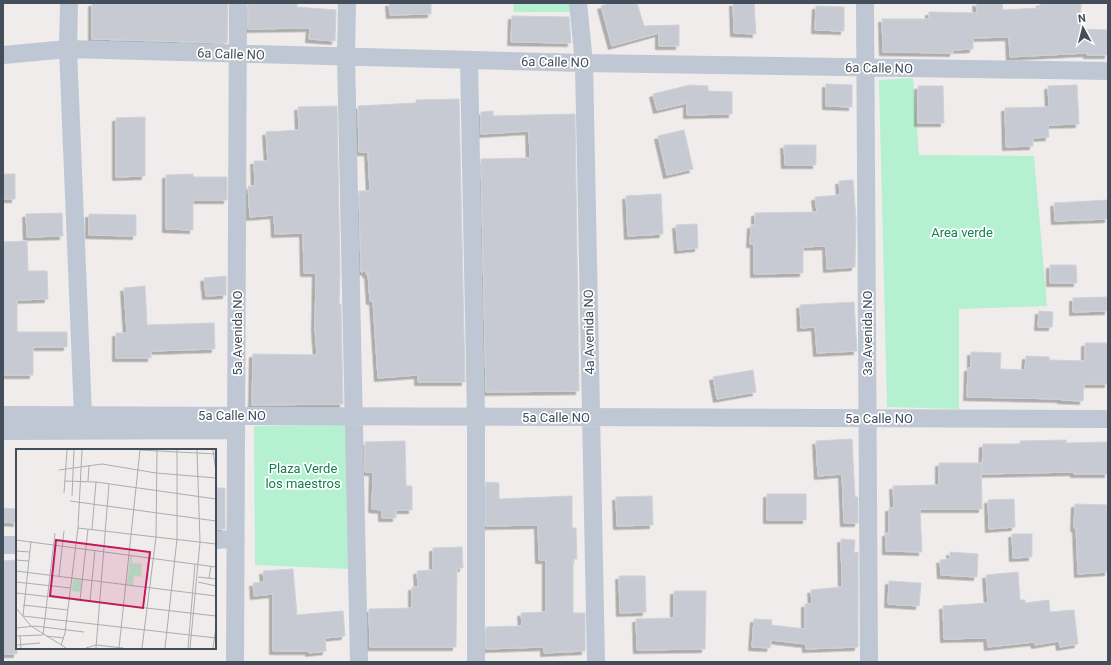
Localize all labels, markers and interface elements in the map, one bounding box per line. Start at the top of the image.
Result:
north arrow [1063,8,1103,48]
text: N [1077,12,1087,25]
street label: 6a Calle NO [197,45,265,63]
street label: 6a Calle NO [521,54,589,70]
street label: 6a Calle NO [845,60,913,76]
park label: Area verde [931,225,993,240]
street label: 4a Avenida NO [581,289,597,375]
street label: 5a Avenida NO [230,290,245,376]
street label: 3a Avenida NO [860,290,875,376]
street label: 5a Calle NO [198,408,266,423]
street label: 5a Calle NO [522,410,590,425]
street label: 5a Calle NO [845,411,913,426]
inset map [16,449,216,649]
park label: Plaza Verde los maestros [265,461,341,491]

